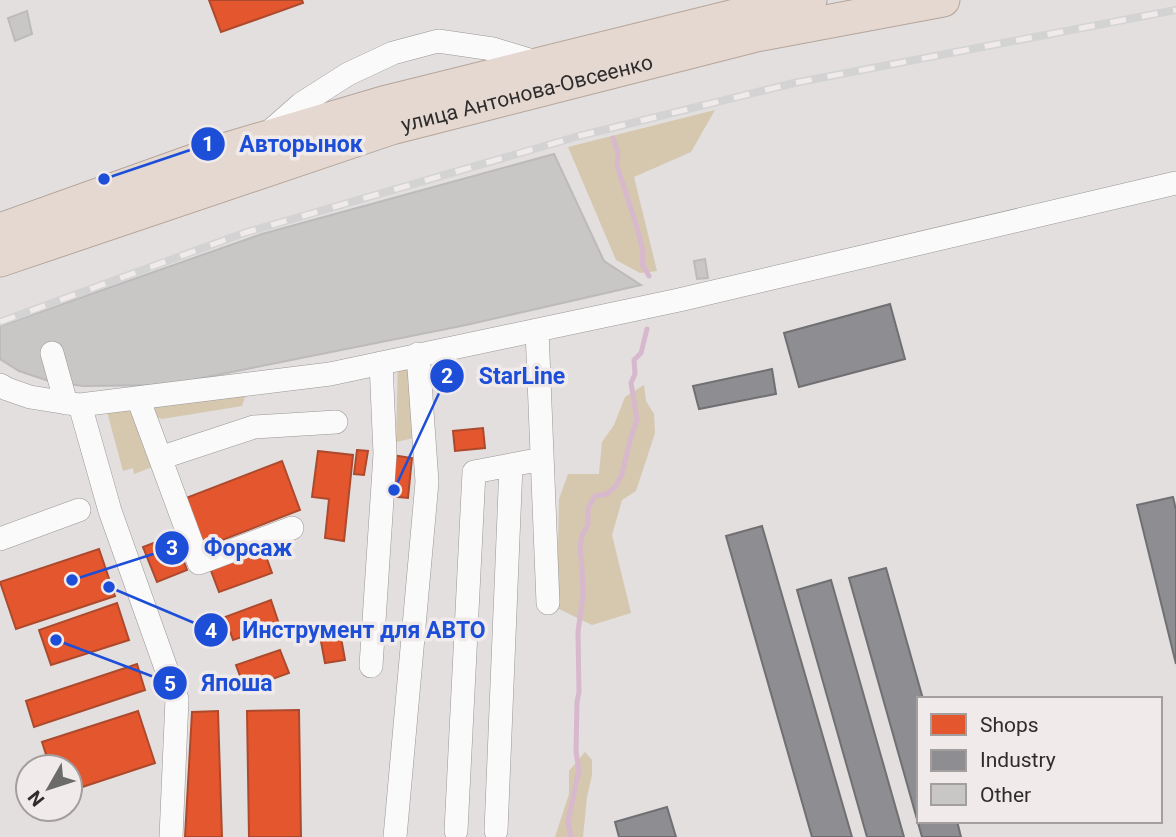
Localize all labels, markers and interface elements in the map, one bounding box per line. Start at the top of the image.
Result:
street label: улица Антонова-Овсеенко [399,50,655,137]
callout: Авторынок [190,122,377,166]
text: Авторынок [239,131,363,158]
text: 1 [202,132,214,156]
callout: StarLine [429,354,579,398]
text: StarLine [479,363,565,390]
text: 2 [441,364,453,388]
callout: Форсаж [155,526,306,570]
text: Форсаж [204,535,293,562]
text: 3 [166,536,178,560]
callout: Инструмент для АВТО [193,608,500,652]
text: Инструмент для АВТО [242,617,486,644]
text: 4 [205,619,217,643]
callout: Япоша [153,661,287,705]
text: Япоша [201,670,273,697]
text: 5 [164,672,176,696]
legend [917,697,1162,823]
text: Shops [980,713,1039,737]
text: Industry [980,748,1056,772]
north arrow [14,753,84,823]
text: Other [980,783,1031,807]
text: N [23,786,49,811]

